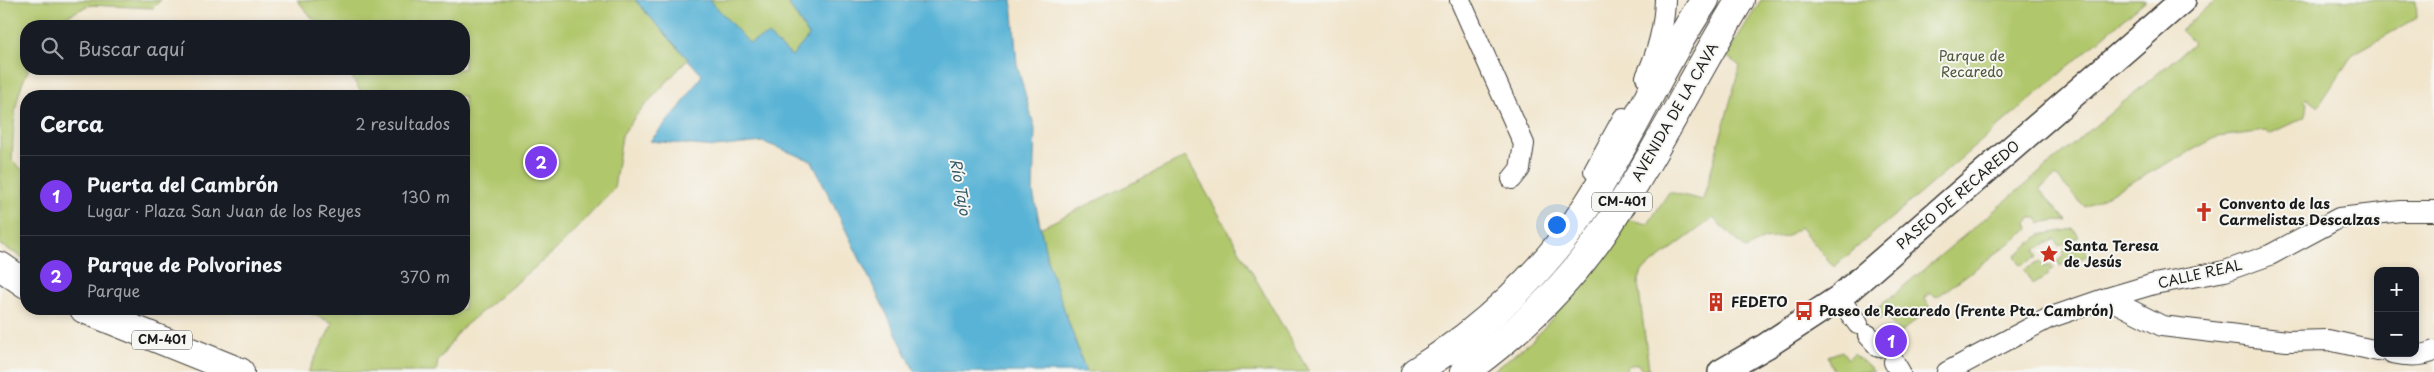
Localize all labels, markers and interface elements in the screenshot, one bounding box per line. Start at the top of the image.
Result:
search box [20,20,470,75]
icon: search [38,34,66,62]
text: Buscar aquí [78,34,185,62]
street label: AVENIDA DE LA CAVA [1626,38,1723,185]
park label: Parque de Recaredo [1939,45,2006,82]
text: Cerca [40,107,104,139]
text: 2 resultados [356,111,450,135]
street label: PASEO DE RECAREDO [1892,135,2024,254]
pin: 2 [525,143,557,181]
water label: Río Tajo [945,157,978,218]
text: Puerta del Cambrón [87,170,279,198]
text: 1 [52,184,60,208]
text: 130 m [402,184,450,208]
road number: CM-401 [1592,192,1652,212]
place label: Convento de las Carmelistas Descalzas [2219,193,2380,230]
text: Lugar · Plaza San Juan de los Reyes [87,198,361,222]
church icon: Convento de las Carmelistas Descalzas [2193,201,2215,223]
your location [1544,212,1570,238]
place label: Santa Teresa de Jesús [2064,235,2159,272]
place icon: Santa Teresa de Jesús [2038,243,2060,265]
text: Parque de Polvorines [87,250,282,278]
street label: CALLE REAL [2156,254,2244,293]
text: 2 [50,264,62,288]
text: 370 m [400,264,450,288]
map controls [2374,267,2419,357]
button: + [2374,267,2419,312]
text: Parque [87,278,140,302]
building icon: FEDETO [1705,291,1727,313]
place label: FEDETO [1731,291,1788,312]
bus stop icon: Paseo de Recaredo (Frente Pta. Cambrón) [1793,300,1815,322]
place label: Paseo de Recaredo (Frente Pta. Cambrón) [1819,300,2114,321]
button: − [2374,312,2419,357]
pin: 1 [1875,322,1907,360]
road number: CM-401 [132,330,192,350]

